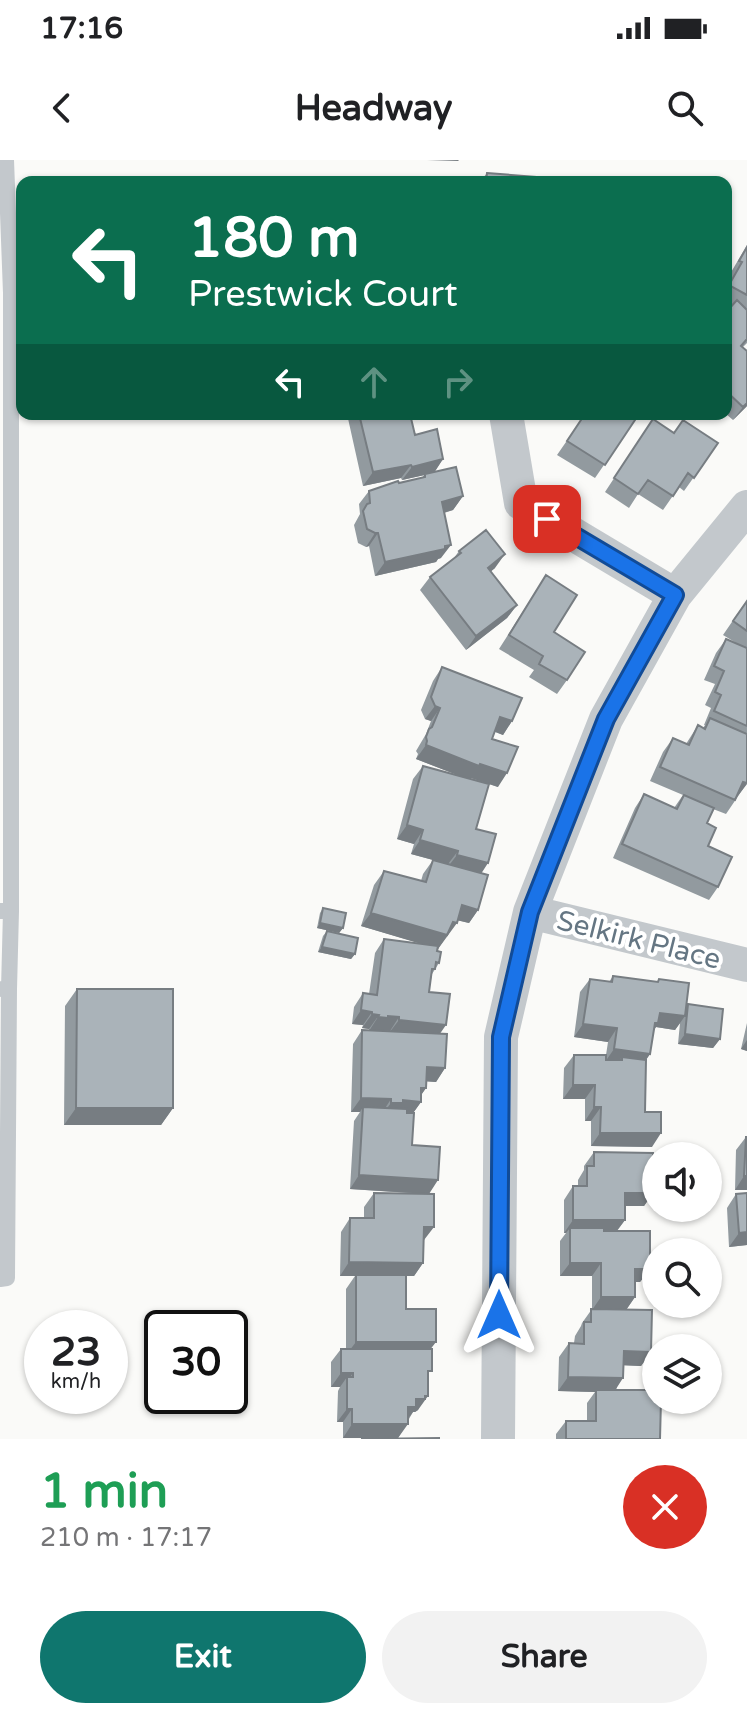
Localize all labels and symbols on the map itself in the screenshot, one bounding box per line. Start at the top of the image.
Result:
pin [513,485,581,553]
street label: Selkirk Place [553,903,724,977]
position arrow [457,1273,541,1357]
speed limit sign: 30 [144,1310,248,1414]

